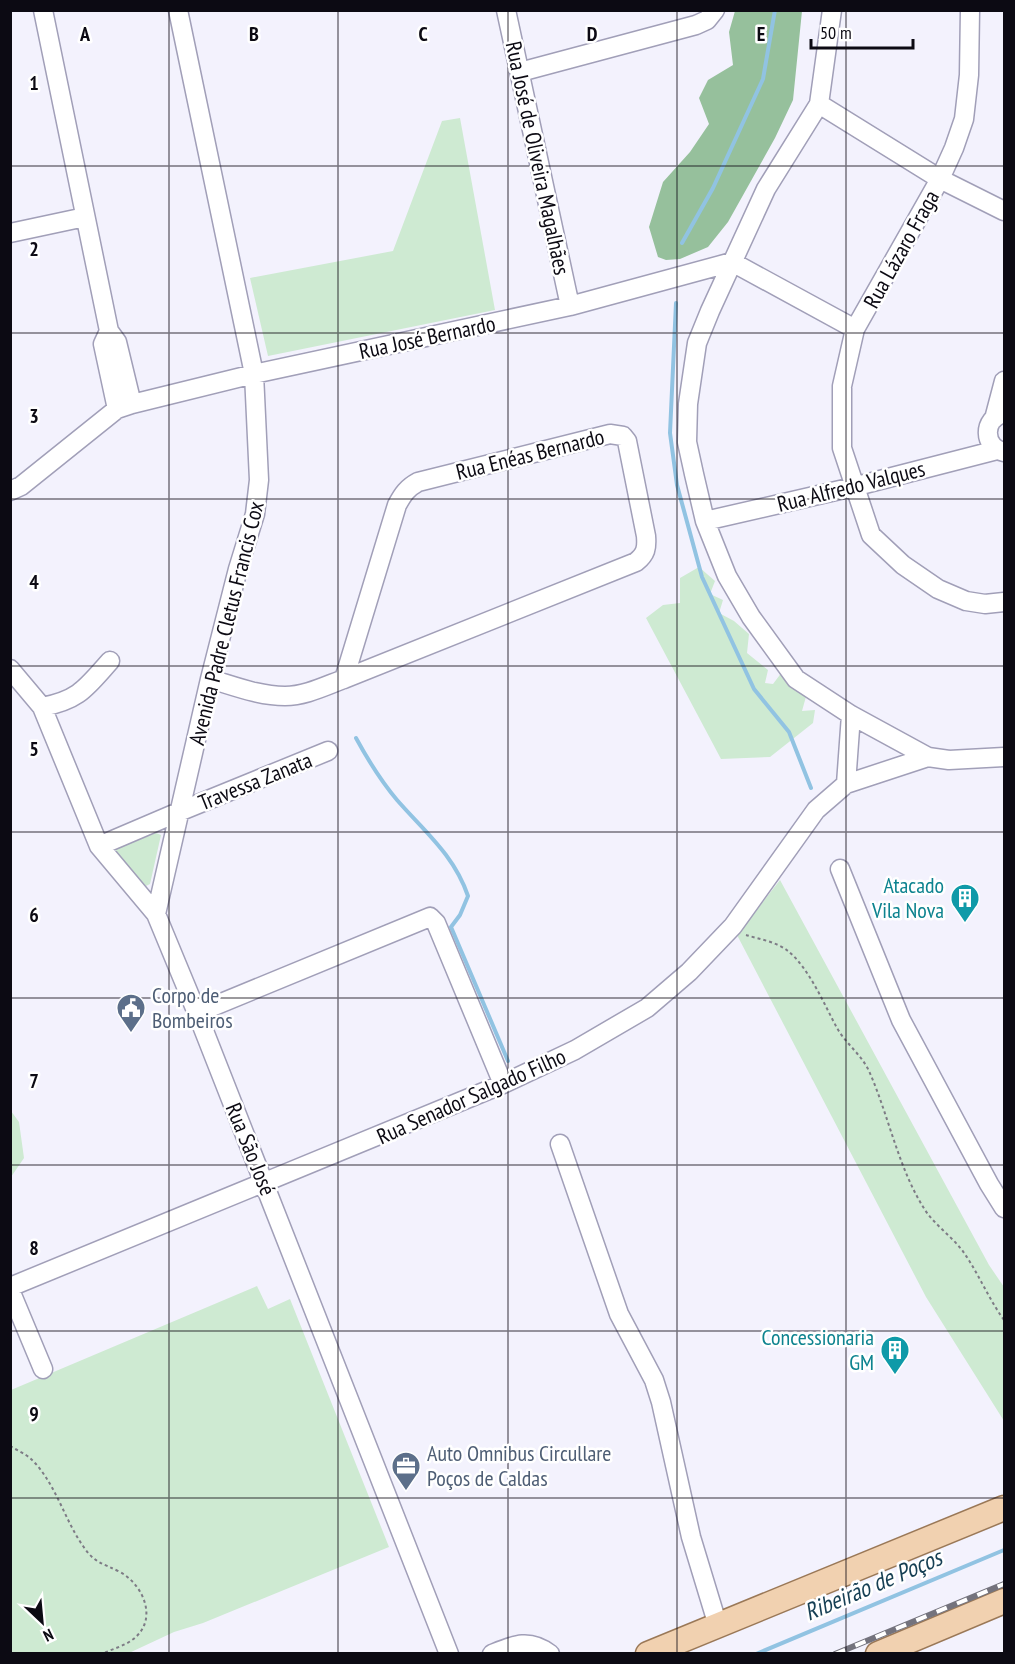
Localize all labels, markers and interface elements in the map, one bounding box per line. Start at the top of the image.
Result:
scale bar [811,12,913,50]
text: A [79,21,91,47]
text: B [249,21,259,47]
text: C [418,21,428,47]
text: D [587,21,598,47]
text: E [757,21,765,47]
text: 50 m [820,21,852,44]
street label: Rua José de Oliveira Magalhães [500,39,576,277]
text: 1 [29,70,39,96]
street label: Rua Lázaro Fraga [857,185,945,313]
text: 2 [29,236,39,262]
street label: Rua José Bernardo [356,309,498,365]
text: 3 [29,403,39,429]
street label: Rua Enéas Bernardo [453,422,607,486]
street label: Rua Alfredo Valques [774,454,928,518]
street label: Avenida Padre Cletus Francis Cox [182,498,270,748]
text: 4 [29,569,39,595]
text: 5 [29,736,39,762]
street label: Travessa Zanata [194,746,316,816]
place label: Atacado Vila Nova [871,871,944,924]
building icon: Atacado Vila Nova [949,882,981,924]
text: 6 [29,902,39,928]
place label: Corpo de Bombeiros [152,981,233,1034]
public building icon: Corpo de Bombeiros [115,992,147,1034]
street label: Rua Senador Salgado Filho [372,1042,570,1150]
text: 7 [29,1068,39,1094]
street label: Rua São José [220,1099,282,1199]
text: 8 [29,1235,39,1261]
place label: Concessionaria GM [762,1323,874,1376]
building icon: Concessionaria GM [879,1334,911,1376]
text: 9 [29,1401,39,1427]
place label: Auto Omnibus Circullare Poços de Caldas [427,1439,611,1492]
office icon: Auto Omnibus Circullare Poços de Caldas [390,1450,422,1492]
water label: Ribeirão de Poços [799,1541,949,1627]
north arrow [12,1592,72,1652]
text: N [40,1625,57,1646]

